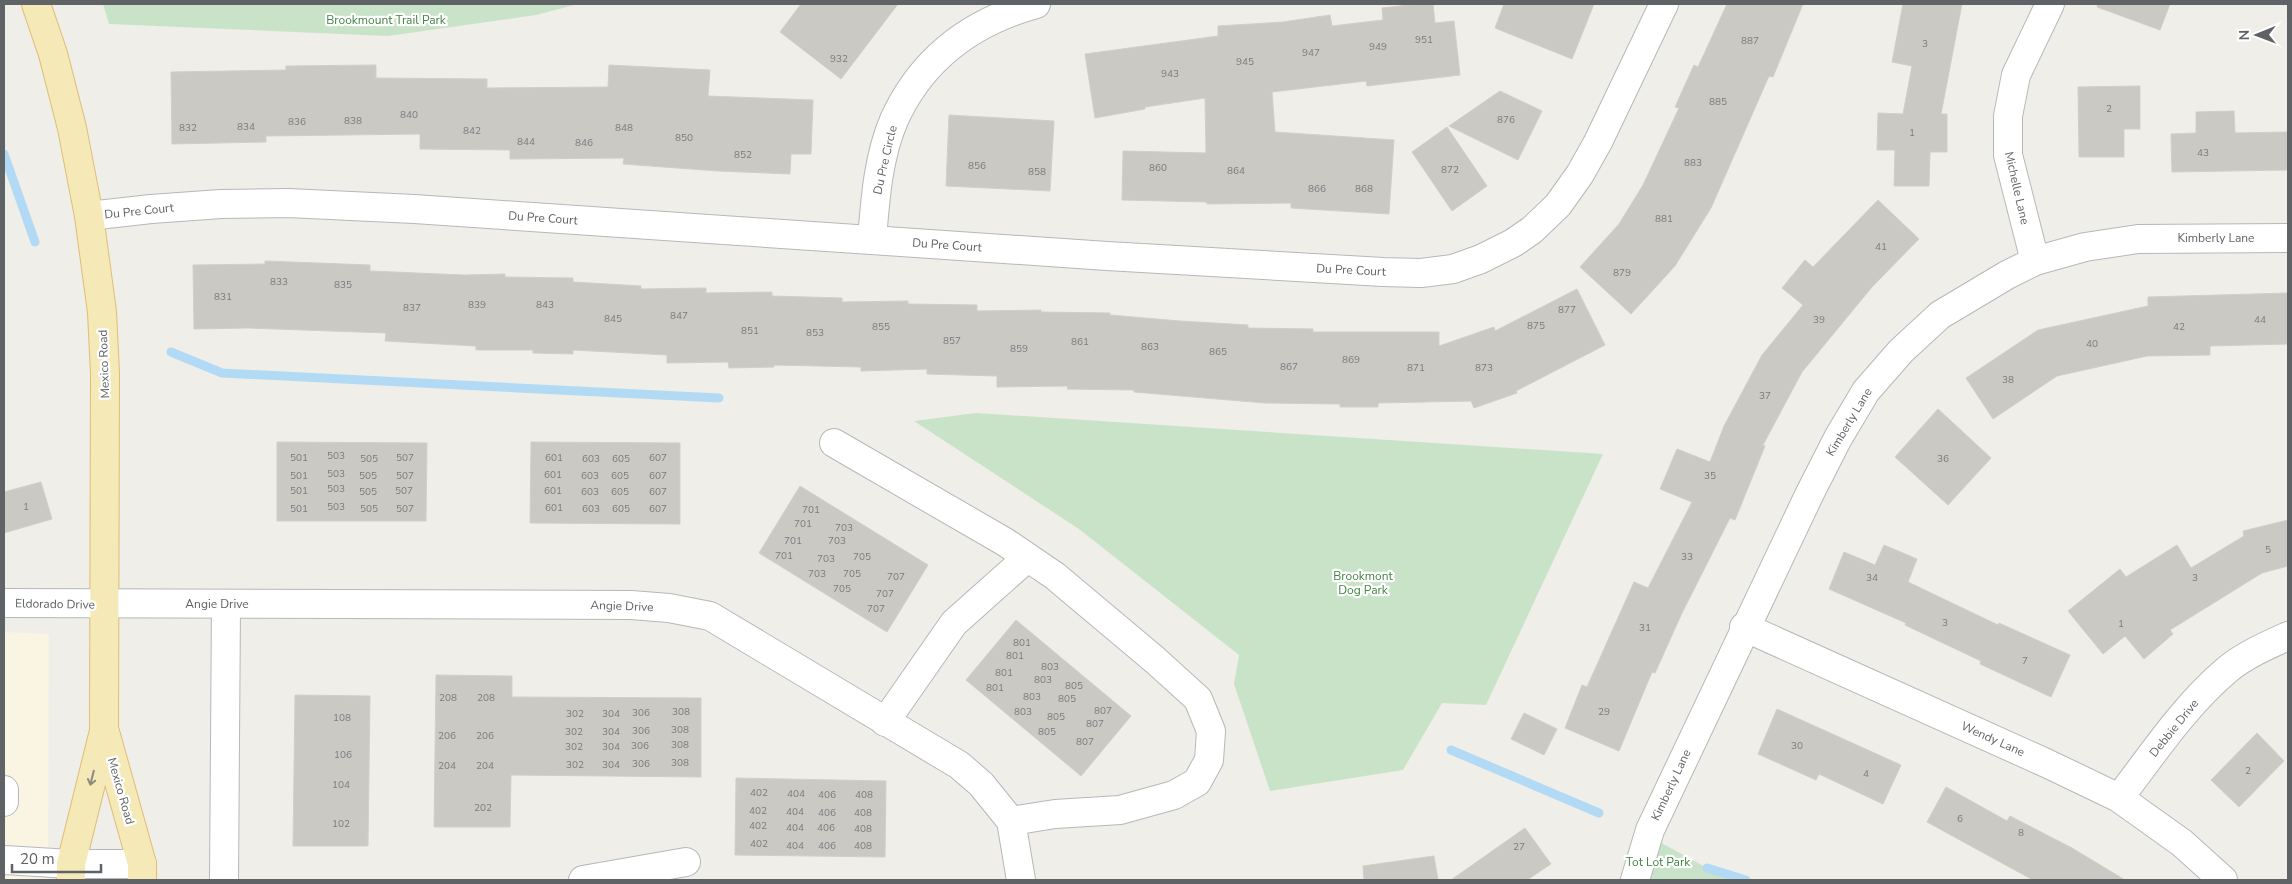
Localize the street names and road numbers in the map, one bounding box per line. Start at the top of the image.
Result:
street label: Du Pre Circle [869,124,901,196]
street label: Michelle Lane [2001,150,2033,226]
street label: Du Pre Court [103,199,175,223]
street label: Du Pre Court [508,208,579,228]
street label: Kimberly Lane [2178,230,2254,246]
street label: Du Pre Court [912,235,983,255]
street label: Du Pre Court [1316,260,1387,280]
street label: Mexico Road [95,329,113,399]
street label: Kimberly Lane [1822,385,1876,459]
street label: Eldorado Drive [15,595,95,613]
street label: Angie Drive [185,596,249,612]
street label: Angie Drive [590,597,654,615]
street label: Debbie Drive [2146,696,2202,760]
street label: Wendy Lane [1959,718,2027,760]
street label: Kimberly Lane [1647,747,1695,823]
street label: Mexico Road [104,756,138,826]

